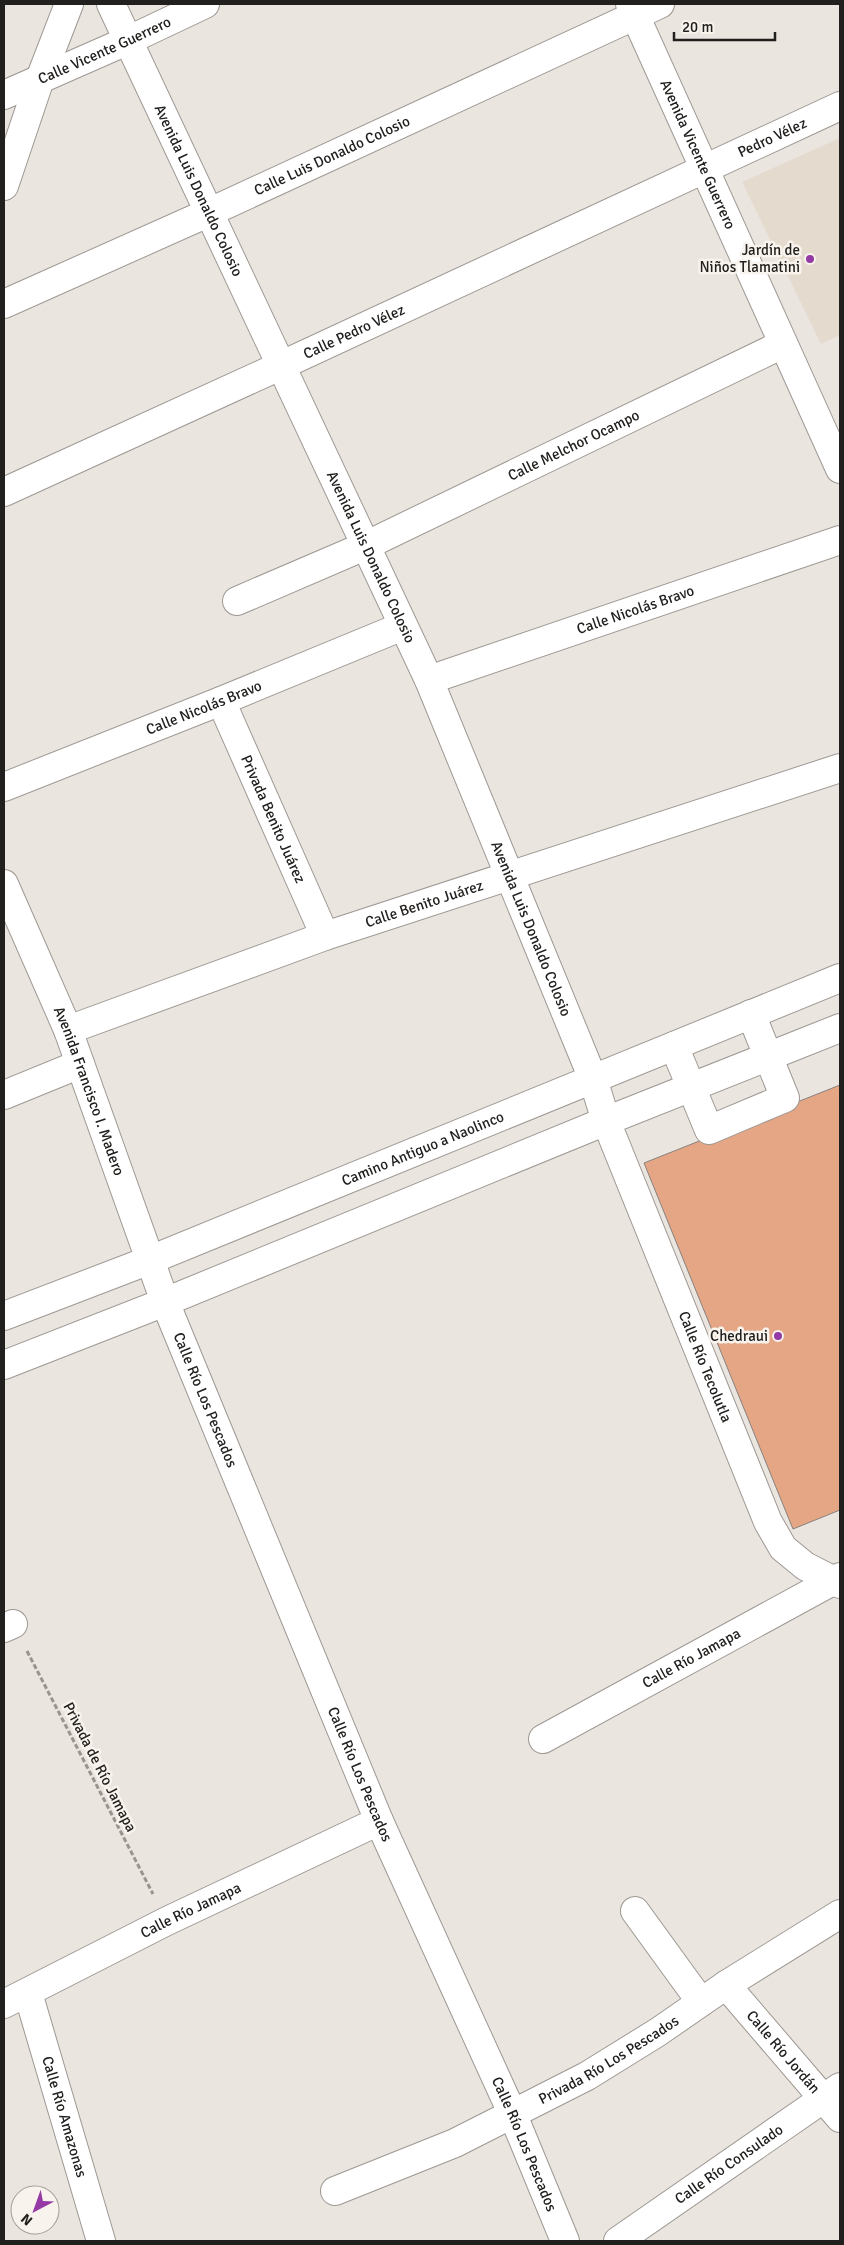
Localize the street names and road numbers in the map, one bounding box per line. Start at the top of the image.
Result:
street label: Calle Vicente Guerrero [35,12,174,88]
street label: Avenida Vicente Guerrero [656,77,740,232]
street label: Avenida Luis Donaldo Colosio [151,102,247,279]
street label: Calle Luis Donaldo Colosio [251,112,413,199]
street label: Pedro Vélez [735,114,810,161]
street label: Calle Pedro Vélez [300,300,408,363]
street label: Calle Melchor Ocampo [505,406,643,485]
street label: Avenida Luis Donaldo Colosio [323,468,419,646]
street label: Calle Nicolás Bravo [574,581,697,638]
street label: Calle Nicolás Bravo [143,676,264,739]
street label: Privada Benito Juárez [237,752,310,886]
street label: Avenida Luis Donaldo Colosio [487,838,575,1019]
street label: Calle Benito Juárez [363,876,486,931]
street label: Avenida Francisco I. Madero [50,1004,128,1178]
street label: Camino Antiguo a Naolinco [339,1107,507,1190]
street label: Calle Río Tecolutla [675,1309,736,1425]
street label: Calle Río Los Pescados [169,1330,241,1470]
street label: Calle Río Jamapa [639,1624,744,1692]
street label: Privada de Río Jamapa [59,1699,141,1835]
street label: Calle Río Los Pescados [324,1704,396,1845]
street label: Calle Río Jamapa [137,1878,244,1942]
street label: Calle Río Jordán [743,2007,824,2097]
street label: Privada Río Los Pescados [536,2011,682,2108]
street label: Calle Río Amazonas [38,2054,91,2180]
street label: Calle Río Los Pescados [488,2074,561,2215]
street label: Calle Río Consulado [671,2120,787,2208]

